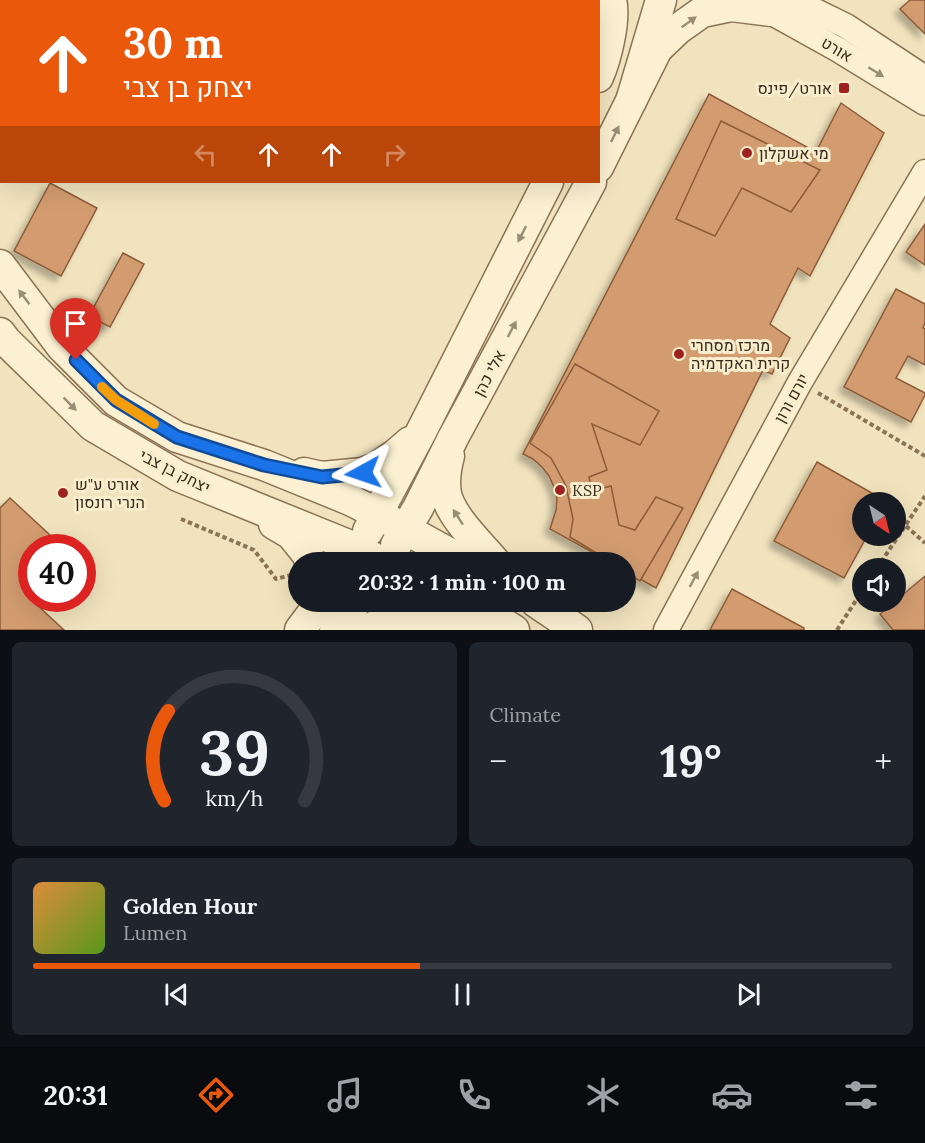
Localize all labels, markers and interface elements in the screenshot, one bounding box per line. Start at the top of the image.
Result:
text: 30 m [123,16,223,70]
one-way arrow [680,16,696,28]
icon: ahead [24,24,102,102]
street label: אורט [818,32,856,66]
one-way arrow [867,67,884,78]
text: יצחק בן צבי [123,70,252,104]
place label: אורט/פינס [757,78,832,99]
marker: אורט/פינס [837,81,851,95]
one-way arrow [610,126,620,143]
icon: left [189,138,222,171]
icon: ahead [252,138,285,171]
icon: ahead [315,138,348,171]
icon: right [378,138,411,171]
place label: מי אשקלון [759,143,829,163]
marker: מי אשקלון [740,146,754,160]
one-way arrow [517,225,526,242]
one-way arrow [19,289,31,304]
pin [50,298,101,360]
icon: arrive [59,307,92,340]
one-way arrow [507,321,517,338]
place label: מרכז מסחרי קרית האקדמיה [691,335,790,373]
street label: אלי כהן [468,346,510,400]
marker: מרכז מסחרי קרית האקדמיה [672,347,686,361]
street label: יורם ורון [769,370,813,426]
one-way arrow [63,397,77,411]
position arrow [331,441,395,505]
street label: יצחק בן צבי [136,445,214,497]
place label: אורט ע"ש הנרי רונסון [75,474,145,512]
place label: KSP [572,480,602,500]
marker: KSP [553,483,567,497]
marker: אורט ע"ש הנרי רונסון [56,486,70,500]
north arrow [852,492,906,546]
map controls [852,492,906,612]
one-way arrow [453,509,464,526]
speed limit sign: 40 [18,534,96,612]
button: sound [852,558,906,612]
text: 20:32 · 1 min · 100 m [358,568,566,596]
one-way arrow [689,570,699,587]
text: Climate [490,702,561,727]
text: 39 [199,712,270,792]
text: 19° [660,732,721,789]
text: − [490,740,507,782]
text: + [874,740,892,782]
text: km/h [205,784,263,812]
text: Golden Hour [123,892,257,920]
text: Lumen [123,920,187,945]
icon: previous [160,978,193,1011]
icon: pause [446,978,479,1011]
icon: next [732,978,765,1011]
icon: directions [195,1074,237,1116]
icon: music [324,1074,366,1116]
icon: phone [453,1074,495,1116]
icon: climate [582,1074,624,1116]
icon: car [711,1074,753,1116]
icon: filters [840,1074,882,1116]
text: 20:31 [43,1078,108,1112]

